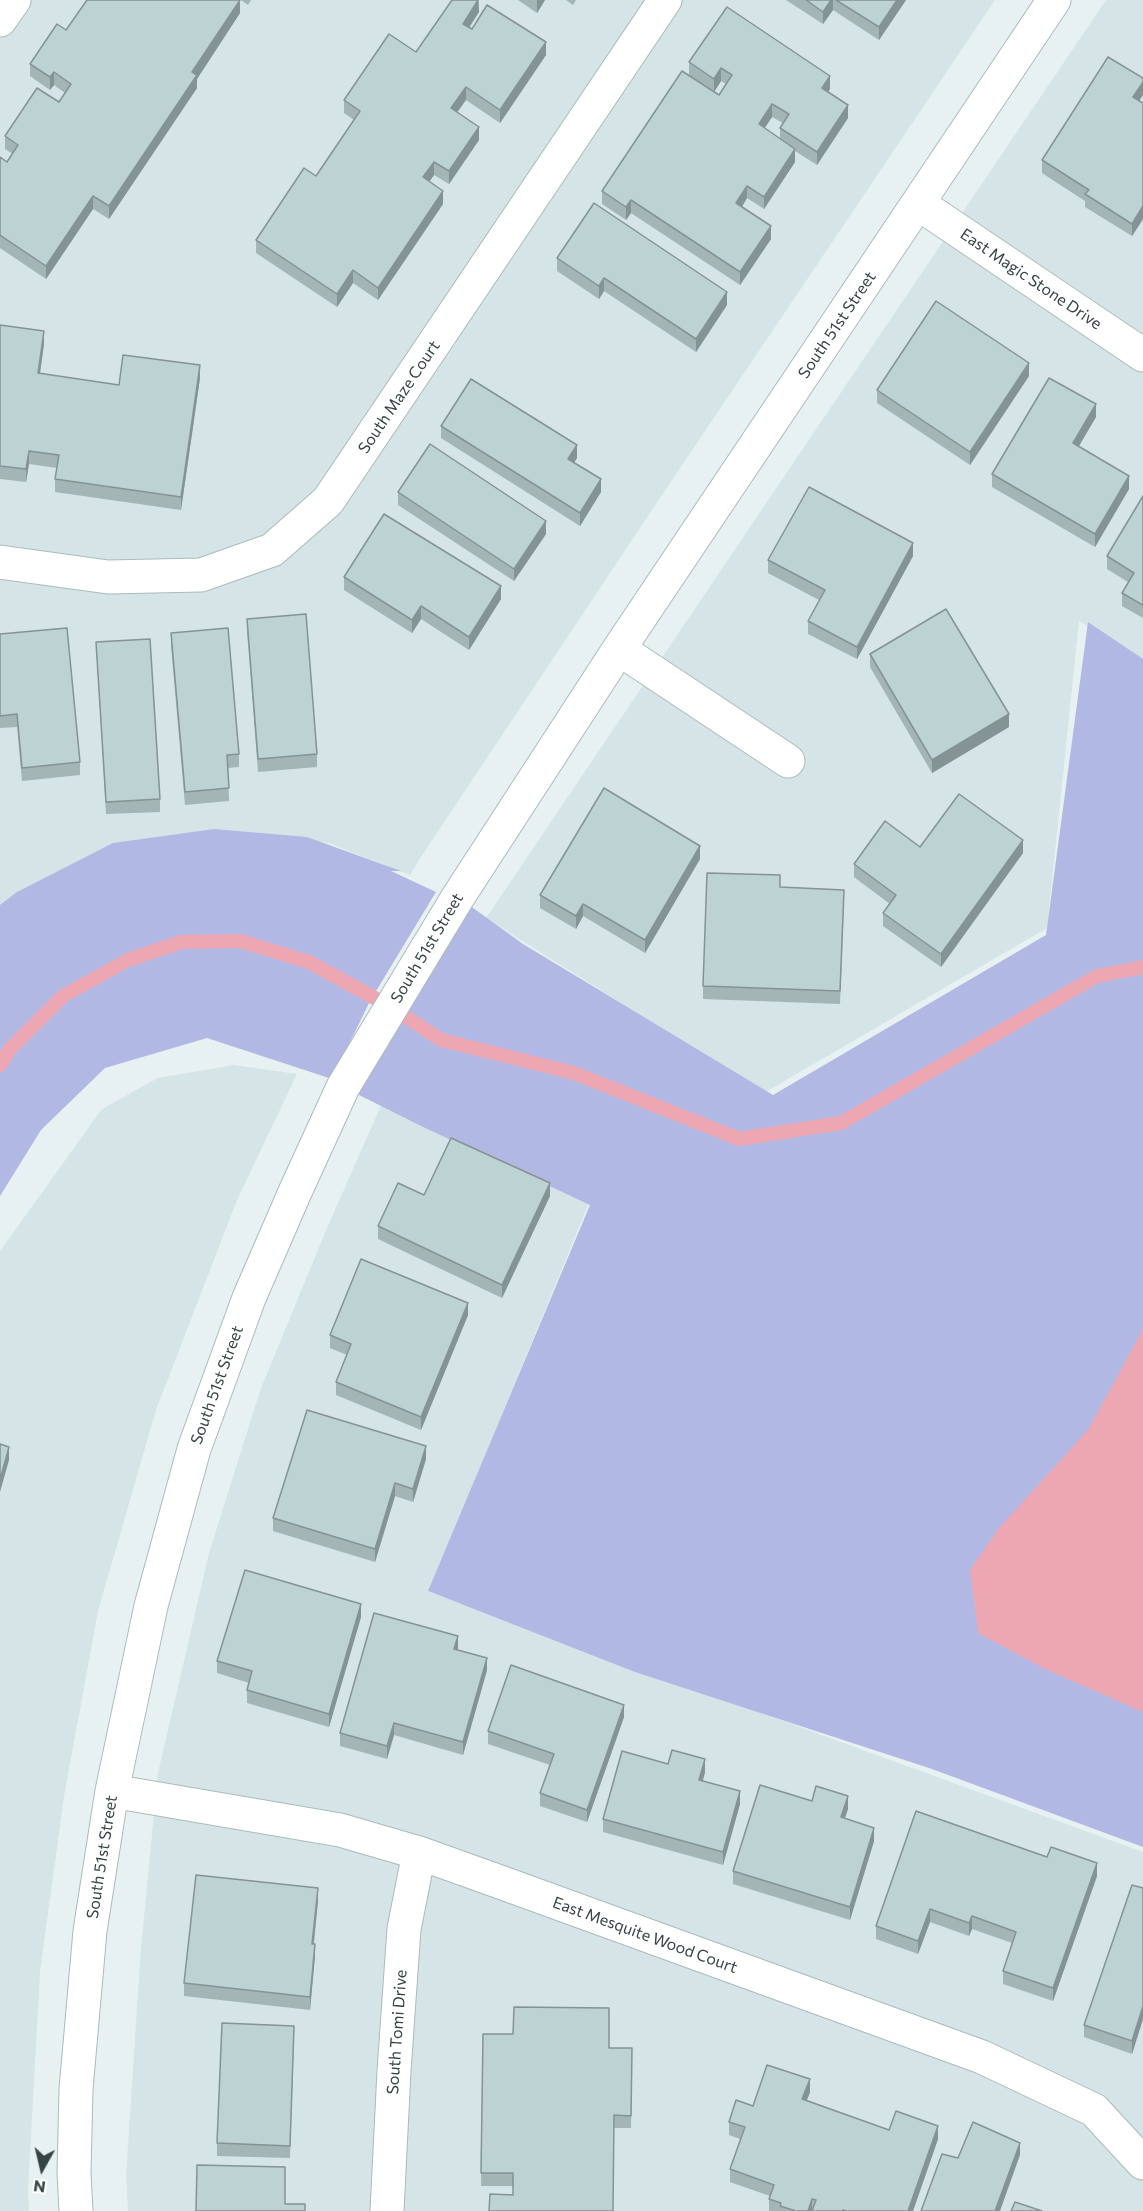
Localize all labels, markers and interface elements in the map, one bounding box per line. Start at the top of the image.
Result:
street label: East Magic Stone Drive [957,224,1105,334]
street label: South 51st Street [794,268,880,382]
street label: South Maze Court [354,337,444,457]
street label: South 51st Street [387,890,467,1006]
street label: South 51st Street [187,1323,247,1447]
street label: South 51st Street [83,1794,121,1920]
street label: East Mesquite Wood Court [550,1893,740,1977]
street label: South Tomi Drive [383,1969,411,2095]
north arrow [12,2139,72,2199]
text: N [32,2177,47,2198]

